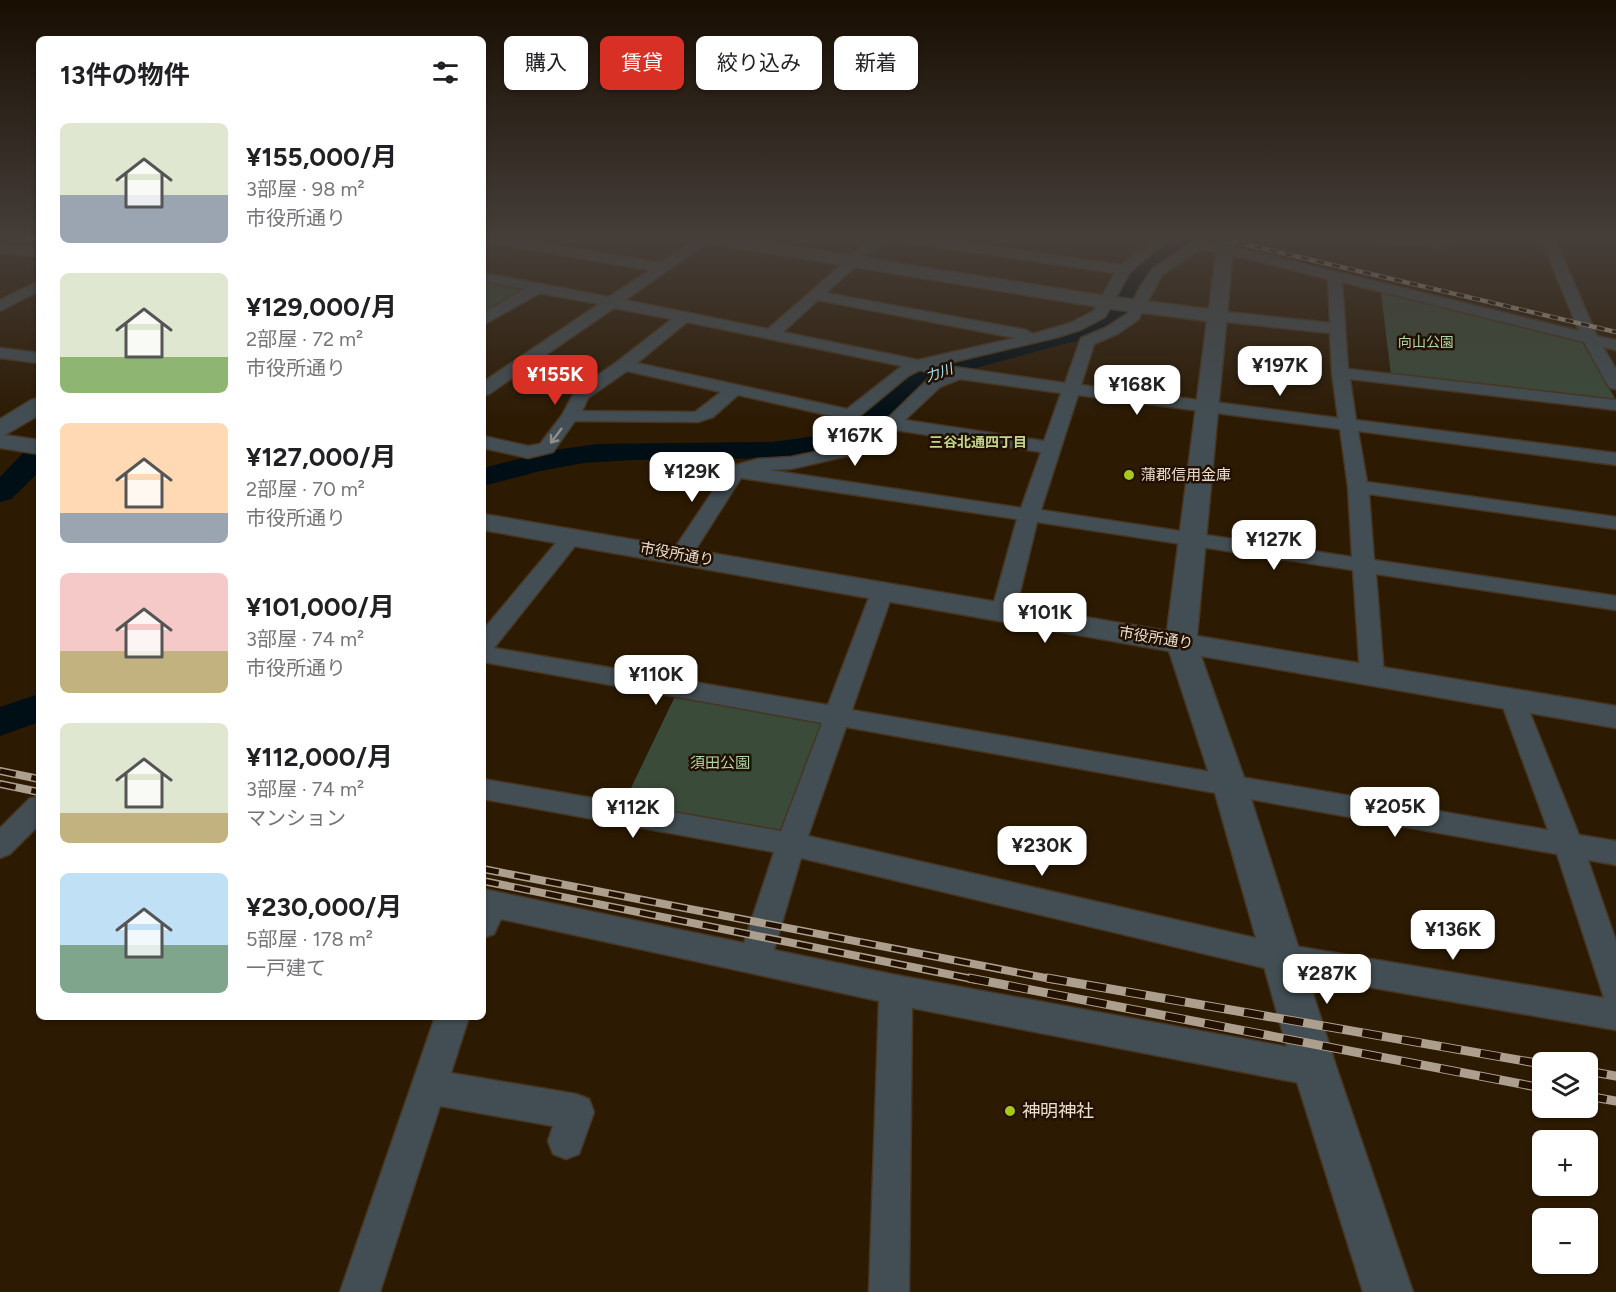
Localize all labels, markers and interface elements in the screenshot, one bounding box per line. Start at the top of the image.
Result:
chip: 購入 [504,36,588,90]
chip: 賃貸 [600,36,684,90]
chip: 絞り込み [696,36,822,90]
chip: 新着 [834,36,918,90]
icon: filters [429,56,462,89]
text: 13件の物件 [60,59,189,91]
text: ¥155,000/月 [246,141,397,173]
icon: home [108,147,180,219]
text: 3部屋 · 98 m² [246,177,365,201]
text: 市役所通り [246,206,346,230]
text: ¥129,000/月 [246,291,397,323]
icon: home [108,297,180,369]
text: 2部屋 · 72 m² [246,327,363,351]
park label: 向山公園 [1398,334,1454,351]
pin: ¥197K [1238,346,1322,397]
text: ¥197K [1252,353,1308,377]
pin: ¥155K [513,355,597,406]
text: 市役所通り [246,356,346,380]
water label: 力川 [923,360,957,386]
text: ¥155K [527,362,583,386]
pin: ¥168K [1095,365,1179,416]
text: ¥168K [1108,372,1166,396]
pin: ¥167K [813,416,897,467]
text: ¥167K [827,423,883,447]
one-way arrow [549,427,562,443]
district label: 三谷北通四丁目 [929,434,1027,451]
text: ¥127,000/月 [246,441,396,473]
icon: home [108,447,180,519]
pin: ¥129K [650,452,734,503]
text: ¥129K [664,459,720,483]
place label: 蒲郡信用金庫 [1141,466,1231,484]
marker: 蒲郡信用金庫 [1122,468,1136,482]
text: 2部屋 · 70 m² [246,477,365,501]
text: 市役所通り [246,506,346,530]
pin: ¥127K [1232,520,1316,571]
text: ¥127K [1246,527,1302,551]
street label: 市役所通り [638,539,716,569]
text: ¥101,000/月 [246,591,395,623]
pin: ¥101K [1003,593,1087,644]
icon: home [108,597,180,669]
text: ¥101K [1017,600,1073,624]
street label: 市役所通り [1118,623,1194,653]
text: 3部屋 · 74 m² [246,627,364,651]
pin: ¥110K [614,655,698,706]
text: 市役所通り [246,656,346,680]
text: ¥110K [628,662,684,686]
text: ¥112,000/月 [246,741,393,773]
icon: home [108,747,180,819]
park label: 須田公園 [690,754,750,772]
text: 3部屋 · 74 m² [246,777,364,801]
pin: ¥205K [1353,787,1437,838]
pin: ¥112K [591,788,675,839]
text: ¥205K [1364,794,1426,818]
text: ¥112K [606,795,660,819]
text: マンション [246,806,346,830]
pin: ¥230K [1000,826,1084,877]
text: ¥230K [1012,833,1072,857]
text: ¥230,000/月 [246,891,402,923]
icon: home [108,897,180,969]
pin: ¥136K [1411,910,1495,961]
text: ¥136K [1425,917,1481,941]
text: 5部屋 · 178 m² [246,927,373,951]
pin: ¥287K [1285,954,1369,1005]
text: 一戸建て [246,956,326,980]
text: ¥287K [1297,961,1357,985]
map controls [1532,1052,1598,1274]
button: layers [1532,1052,1598,1118]
place label: 神明神社 [1022,1100,1094,1122]
marker: 神明神社 [1003,1104,1017,1118]
button: + [1532,1130,1598,1196]
button: − [1532,1208,1598,1274]

